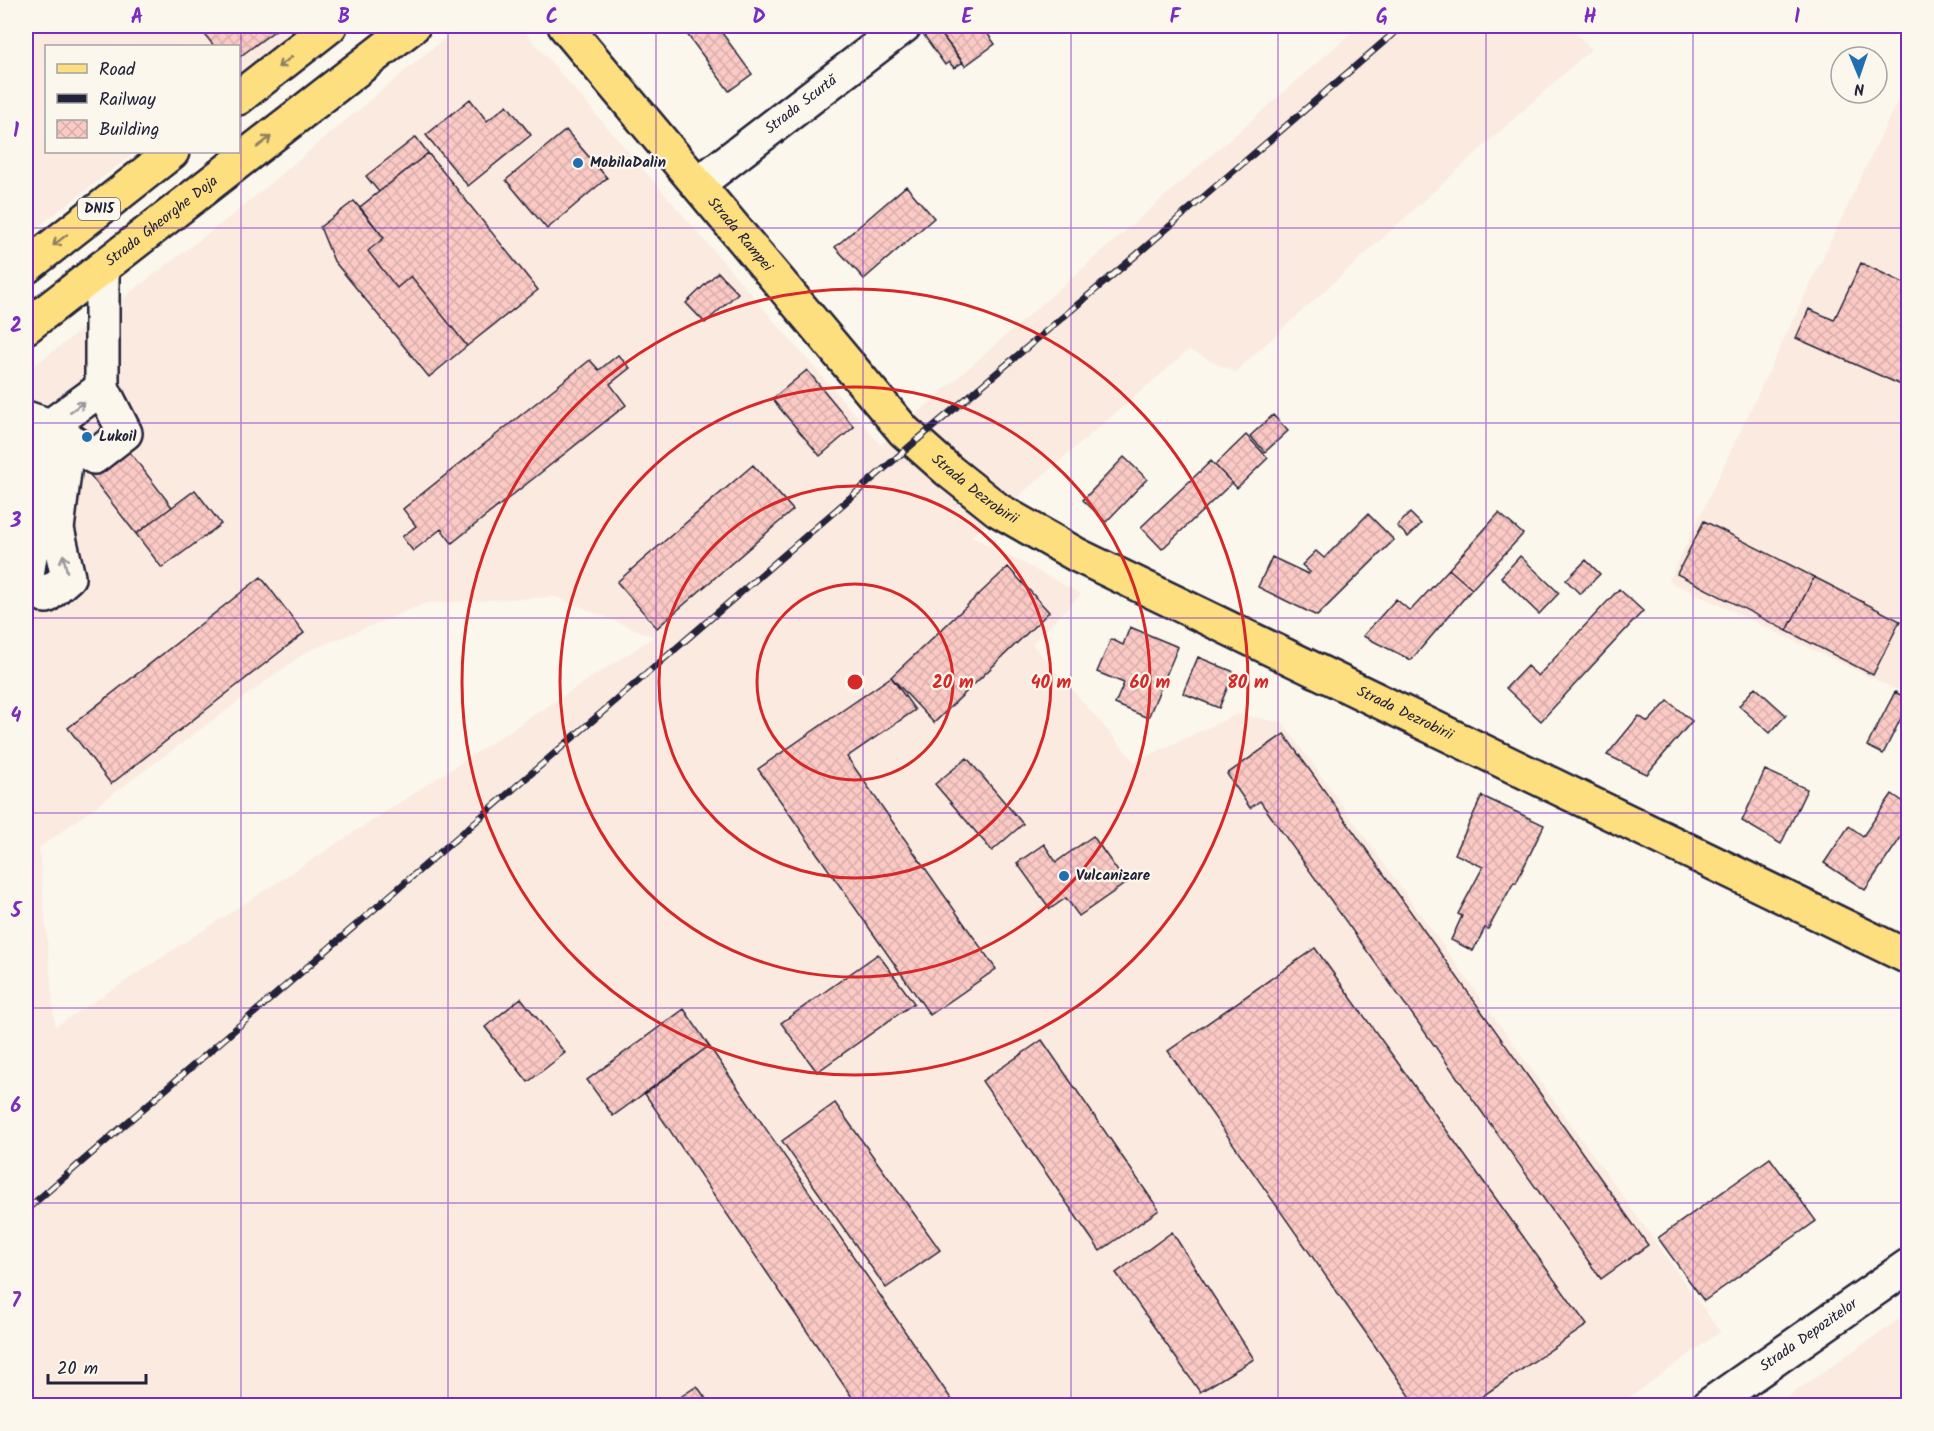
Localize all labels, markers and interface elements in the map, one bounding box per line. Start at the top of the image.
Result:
text: A [131,2,143,34]
text: B [338,2,350,34]
text: C [546,2,558,34]
text: D [752,2,766,34]
text: E [961,2,973,34]
text: F [1170,2,1182,34]
text: G [1376,2,1388,34]
text: H [1583,2,1597,34]
text: I [1794,2,1800,34]
legend [45,45,240,153]
north arrow [1829,45,1889,105]
one-way arrow [277,55,293,68]
text: Road [99,56,136,85]
street label: Strada Scurtă [760,68,844,141]
text: N [1854,76,1865,101]
text: Railway [99,86,156,115]
text: 1 [13,116,19,148]
text: Building [99,116,159,145]
one-way arrow [256,136,272,149]
place label: MobilaDalin [590,151,666,175]
marker: MobilaDalin [571,156,585,170]
street label: Strada Gheorghe Doja [100,170,223,273]
street label: Strada Rampei [701,192,779,279]
road number: DN15 [78,198,120,220]
one-way arrow [52,234,68,247]
text: 2 [10,311,22,343]
one-way arrow [68,401,84,413]
place label: Lukoil [99,425,137,449]
marker: Lukoil [80,430,94,444]
street label: Strada Dezrobirii [926,448,1024,532]
text: 3 [10,506,22,538]
one-way arrow [58,554,70,573]
text: 20 m [932,669,974,698]
text: 40 m [1031,669,1072,698]
text: 60 m [1130,669,1171,698]
text: 80 m [1227,669,1269,698]
centre of rings [845,672,865,692]
street label: Strada Dezrobirii [1352,680,1458,748]
text: 4 [11,701,22,733]
place label: Vulcanizare [1076,864,1151,888]
marker: Vulcanizare [1057,869,1071,883]
text: 5 [10,896,23,928]
text: 6 [11,1091,22,1123]
text: 7 [11,1286,21,1318]
street label: Strada Depozitelor [1755,1292,1864,1378]
scale bar [48,1347,146,1385]
text: 20 m [57,1355,98,1384]

